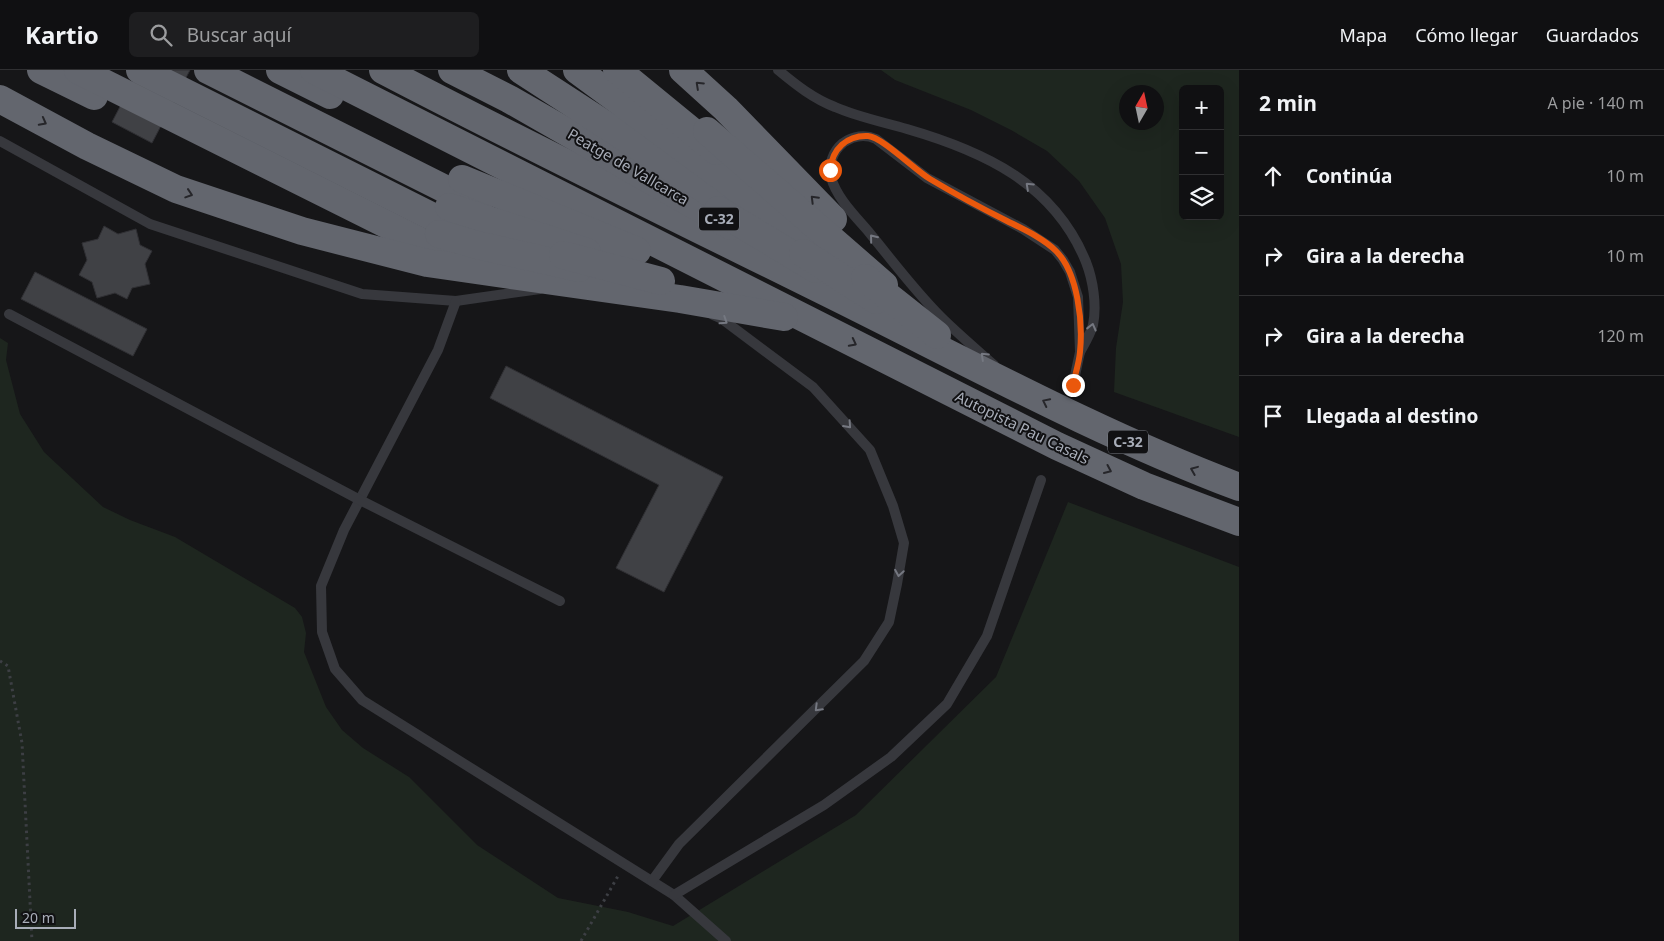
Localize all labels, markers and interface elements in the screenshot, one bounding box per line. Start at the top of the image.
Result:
search box [129,12,479,57]
text: Kartio [25,18,99,51]
icon: search [147,21,175,49]
text: Buscar aquí [187,22,291,48]
text: Mapa [1340,23,1387,47]
text: Cómo llegar [1415,23,1518,47]
text: Guardados [1546,23,1639,47]
one-way arrow [695,82,704,91]
north arrow [1119,85,1164,130]
map controls [1179,85,1224,220]
button: + [1179,85,1224,130]
text: 2 min [1259,89,1317,117]
text: A pie · 140 m [1547,92,1644,114]
one-way arrow [38,116,47,126]
street label: Peatge de Vallcarca [564,123,693,209]
button: − [1179,130,1224,175]
route start [819,159,842,182]
icon: ahead [1259,162,1287,190]
text: Continúa [1306,163,1392,189]
text: 10 m [1607,165,1644,187]
button: layers [1179,175,1224,220]
one-way arrow [1025,183,1034,192]
one-way arrow [184,188,192,198]
one-way arrow [811,196,820,205]
road number: C-32 [699,208,739,230]
one-way arrow [871,235,879,244]
icon: right [1259,242,1287,270]
text: Gira a la derecha [1306,243,1465,269]
text: 10 m [1607,245,1644,267]
one-way arrow [718,315,727,325]
icon: right [1259,322,1287,350]
one-way arrow [1086,323,1096,332]
text: Gira a la derecha [1306,323,1465,349]
text: 120 m [1597,325,1644,347]
one-way arrow [848,337,857,347]
one-way arrow [981,353,990,362]
route end [1062,374,1085,397]
street label: Autopista Pau Casals [952,386,1093,468]
one-way arrow [1042,398,1051,408]
icon: arrive [1259,402,1287,430]
text: Llegada al destino [1306,403,1478,429]
one-way arrow [842,420,851,429]
road number: C-32 [1108,431,1148,454]
one-way arrow [1103,464,1112,475]
one-way arrow [1190,465,1198,475]
one-way arrow [895,568,905,577]
one-way arrow [815,702,824,711]
scale bar [15,906,76,929]
text: 20 m [22,908,55,927]

